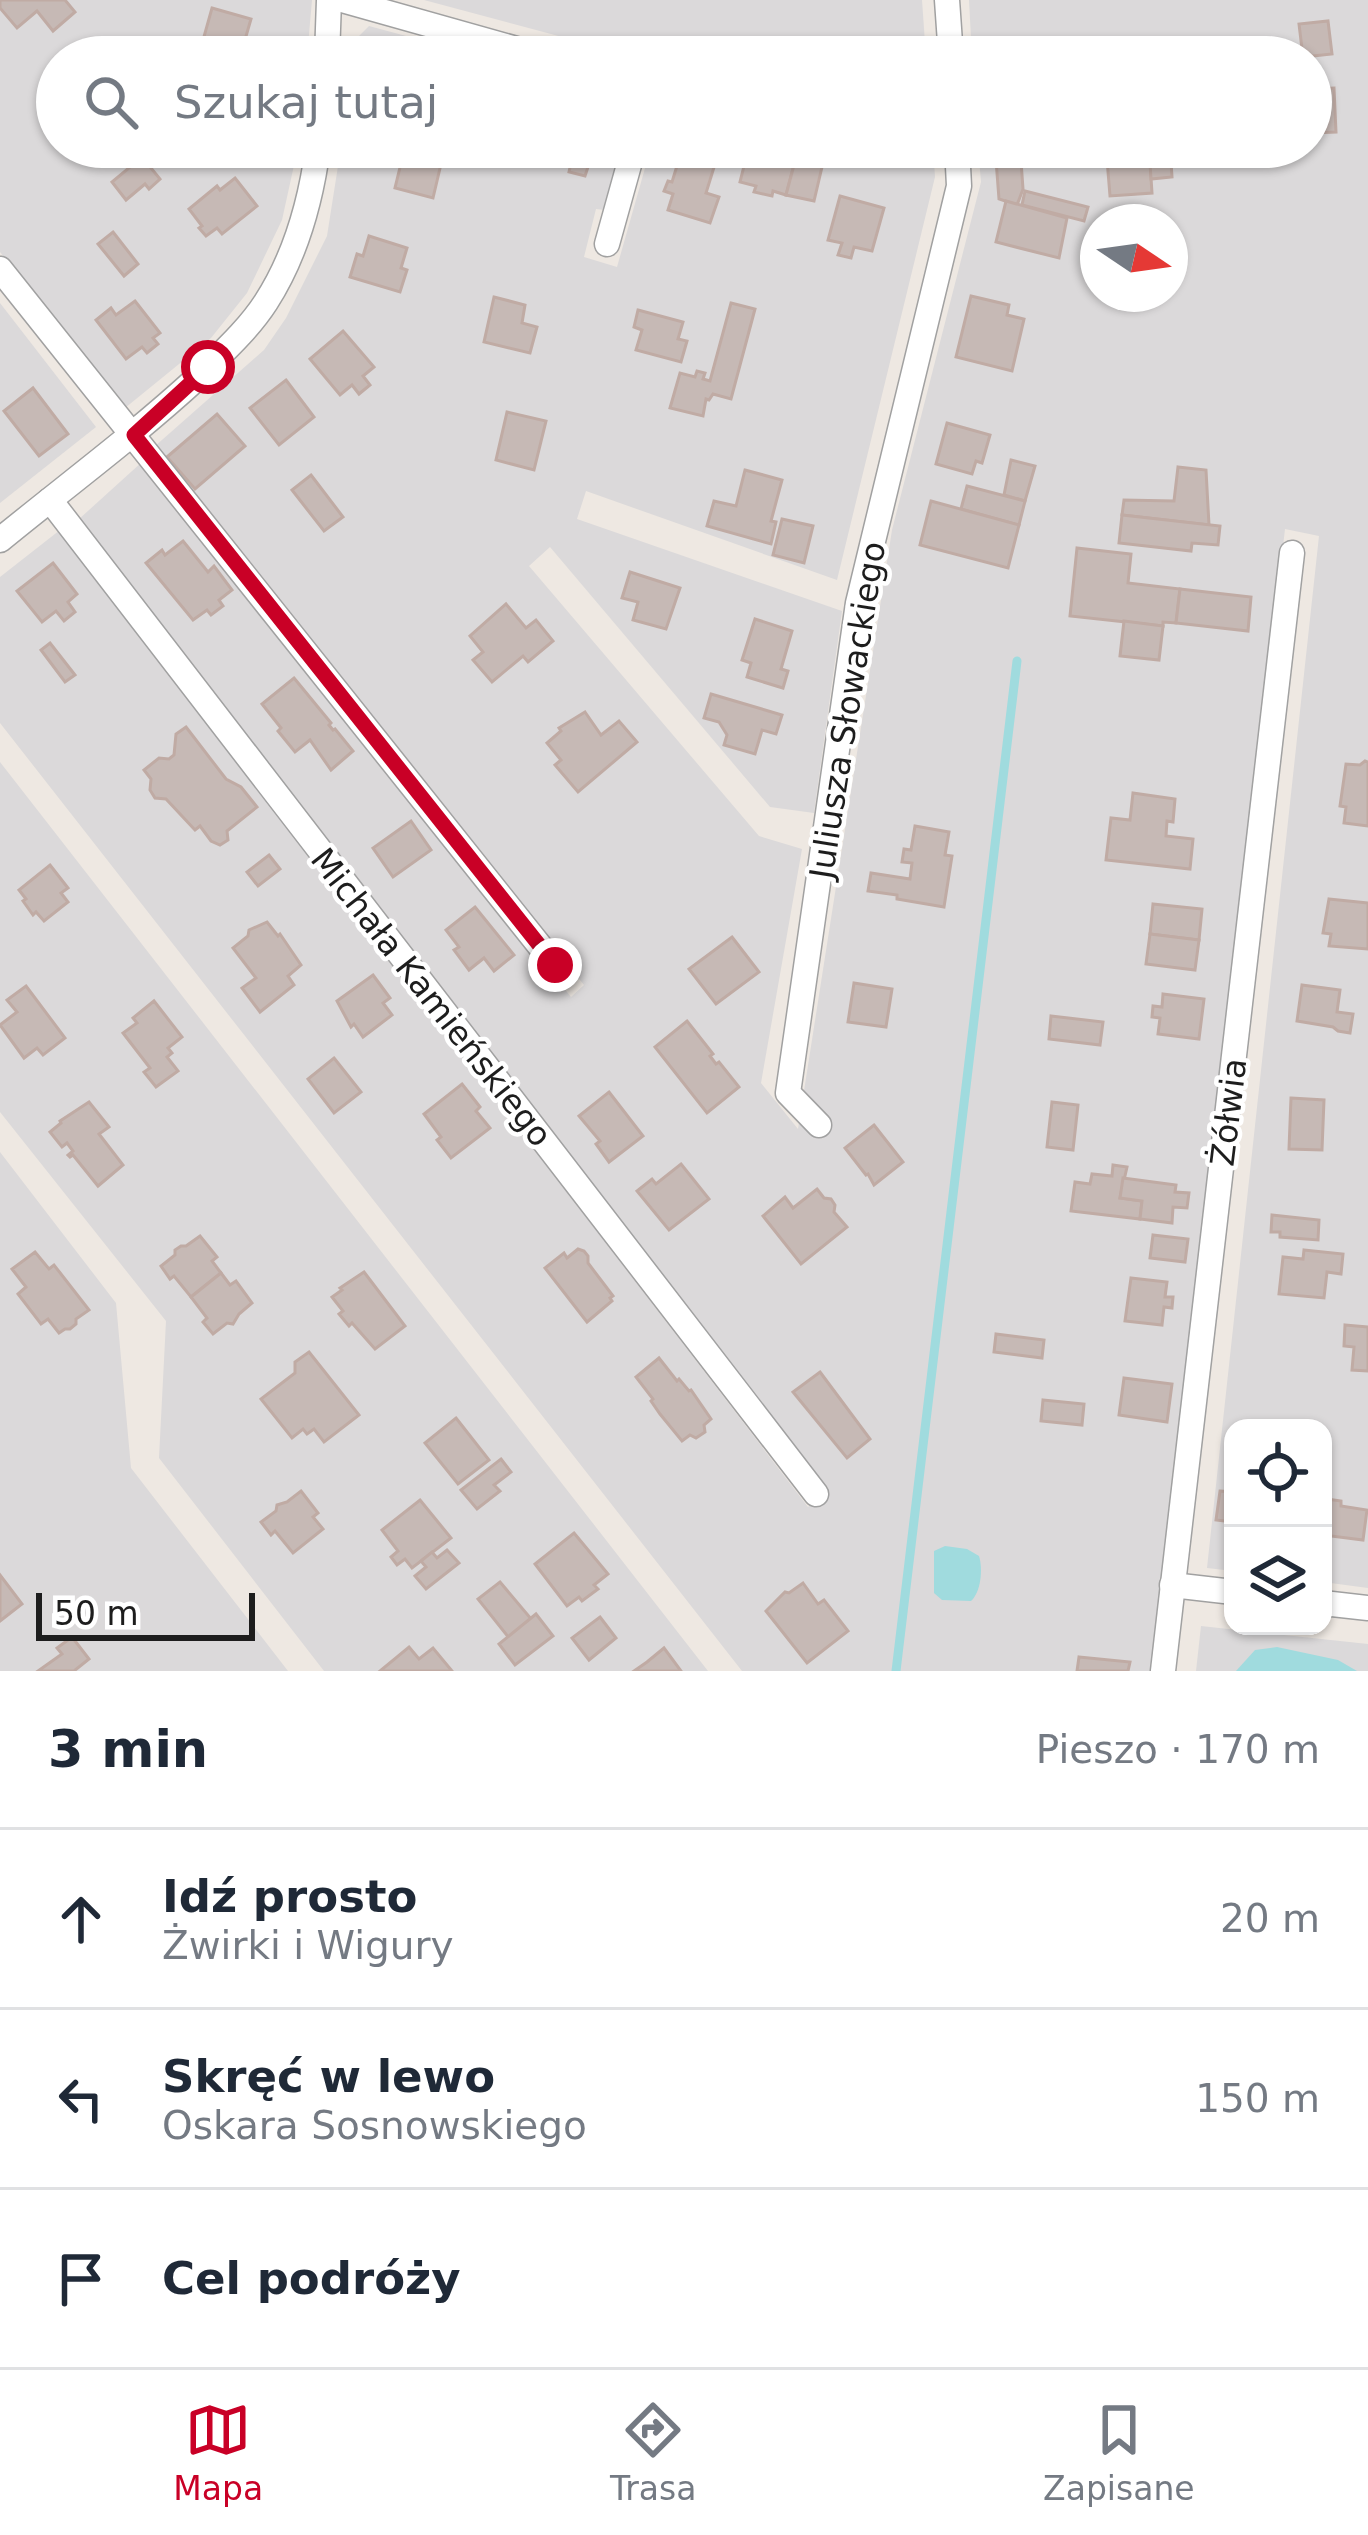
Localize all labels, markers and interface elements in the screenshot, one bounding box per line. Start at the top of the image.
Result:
search box [36,36,1332,168]
icon: search [78,69,144,135]
text: Szukaj tutaj [174,76,438,129]
north arrow [1080,204,1188,312]
route start [181,340,235,394]
street label: Juliusza Słowackiego [801,539,893,883]
street label: Michała Kamieńskiego [303,840,560,1154]
route end [528,938,582,992]
street label: Żółwia [1203,1056,1254,1168]
map controls [1224,1419,1332,1635]
button: locate [1224,1419,1332,1527]
button: layers [1224,1527,1332,1635]
scale bar [36,1587,255,1640]
text: 50 m [54,1594,139,1633]
text: 3 min [48,1720,208,1779]
text: Pieszo · 170 m [1036,1727,1320,1772]
text: Idź prosto [162,1870,417,1923]
icon: ahead [48,1886,114,1952]
text: 20 m [1220,1896,1320,1941]
text: Żwirki i Wigury [162,1923,454,1968]
text: Skręć w lewo [162,2050,495,2103]
icon: left [48,2066,114,2132]
text: 150 m [1195,2076,1320,2121]
text: Oskara Sosnowskiego [162,2103,587,2148]
icon: arrive [48,2246,114,2312]
text: Cel podróży [162,2252,461,2305]
tab: Mapa [173,2397,263,2508]
tab: Trasa [610,2397,696,2508]
tab: Zapisane [1043,2397,1195,2508]

